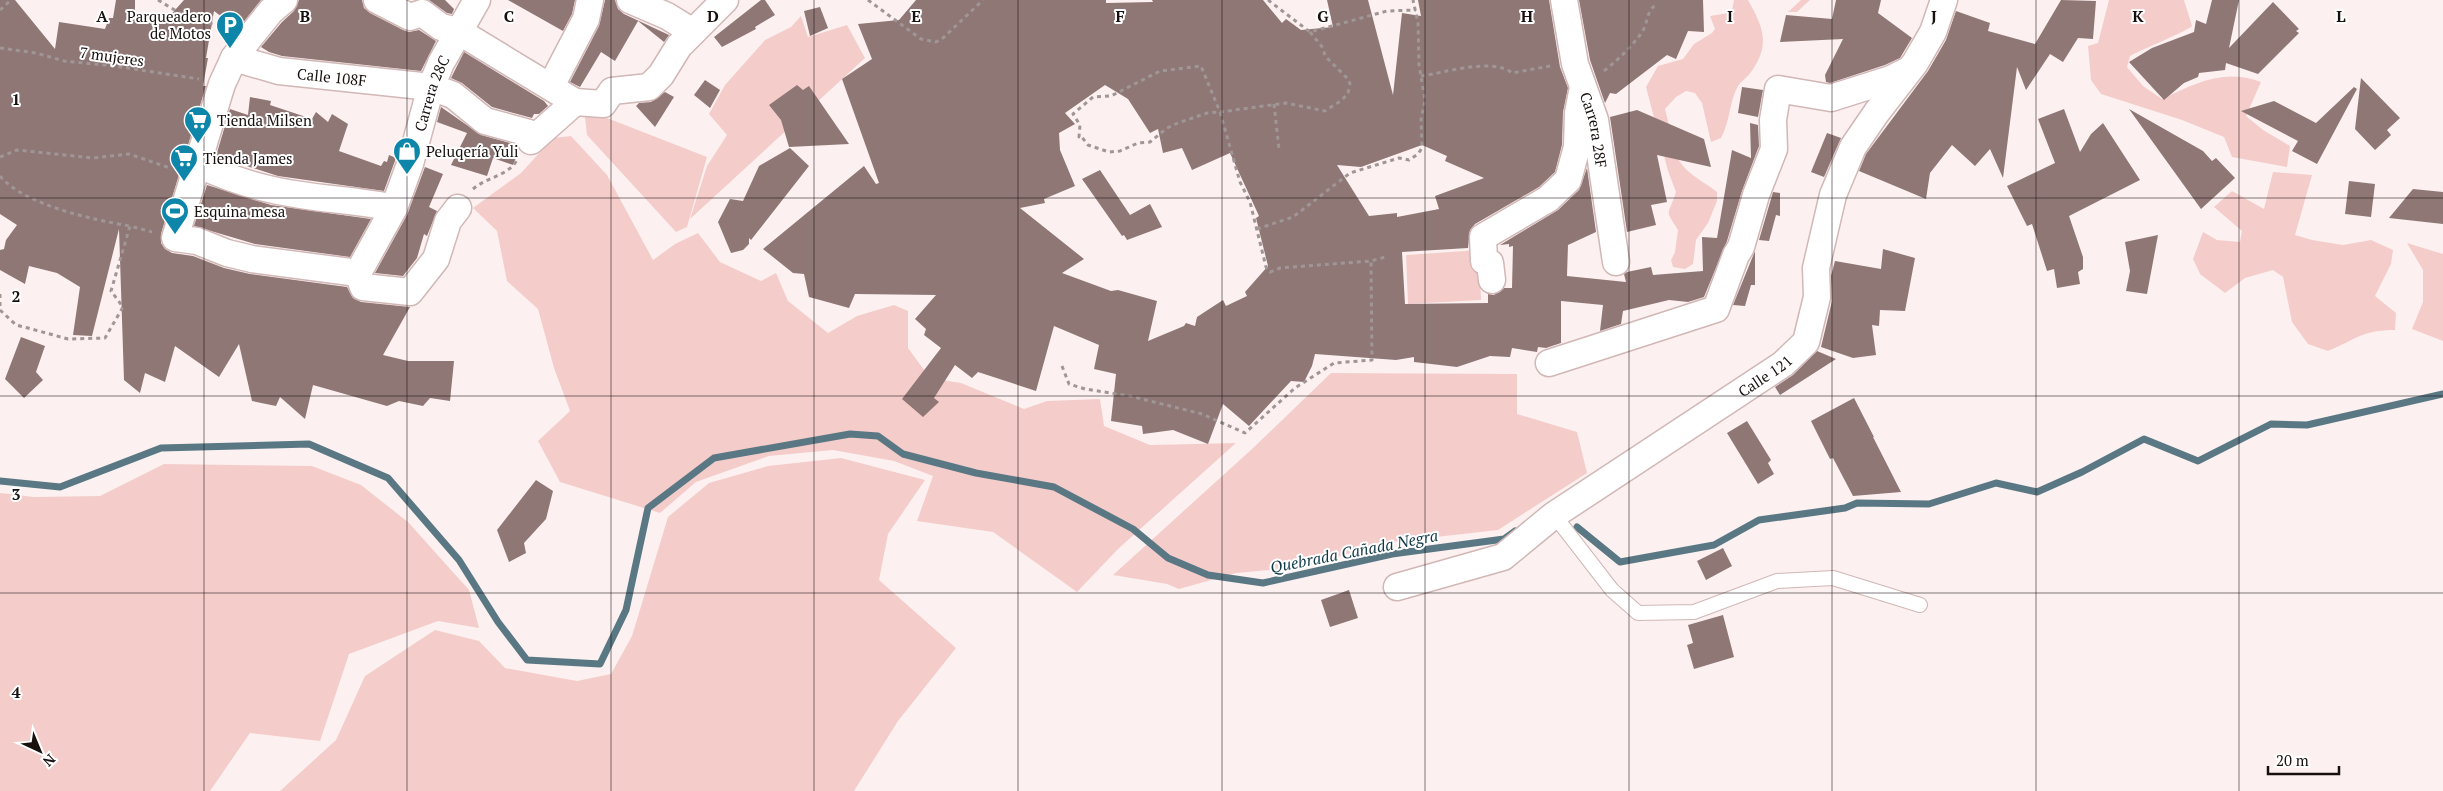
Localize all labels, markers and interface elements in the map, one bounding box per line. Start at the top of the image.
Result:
text: A [96,5,108,27]
text: B [300,5,310,27]
text: C [504,5,514,27]
text: D [707,5,719,27]
text: E [911,5,921,27]
text: F [1115,5,1125,27]
text: G [1317,5,1329,27]
text: H [1521,5,1533,27]
text: I [1727,5,1733,27]
text: J [1931,5,1937,27]
text: K [2132,5,2144,27]
text: L [2336,5,2346,27]
place label: Parqueadero de Motos [127,6,211,43]
parking icon: Parqueadero de Motos [215,10,245,49]
street label: 7 mujeres [78,42,146,70]
street label: Carrera 28C [409,51,453,133]
street label: Calle 108F [296,63,368,90]
text: 1 [11,88,21,110]
street label: Carrera 28F [1576,89,1612,169]
supermarket icon: Tienda Milsen [183,105,213,144]
place label: Tienda Milsen [217,110,312,130]
shop icon: Peluqería Yuli [392,136,422,175]
place label: Peluqería Yuli [426,141,519,161]
supermarket icon: Tienda James [169,143,199,182]
place label: Tienda James [203,148,292,168]
sports icon: Esquina mesa [160,196,190,235]
place label: Esquina mesa [194,201,286,221]
text: 2 [11,285,21,307]
street label: Calle 121 [1734,350,1797,401]
text: 3 [11,483,21,505]
water label: Quebrada Cañada Negra [1268,524,1440,578]
text: 4 [11,681,21,703]
north arrow [15,726,65,776]
scale bar [2268,744,2339,776]
text: N [39,750,60,771]
text: 20 m [2276,750,2309,770]

